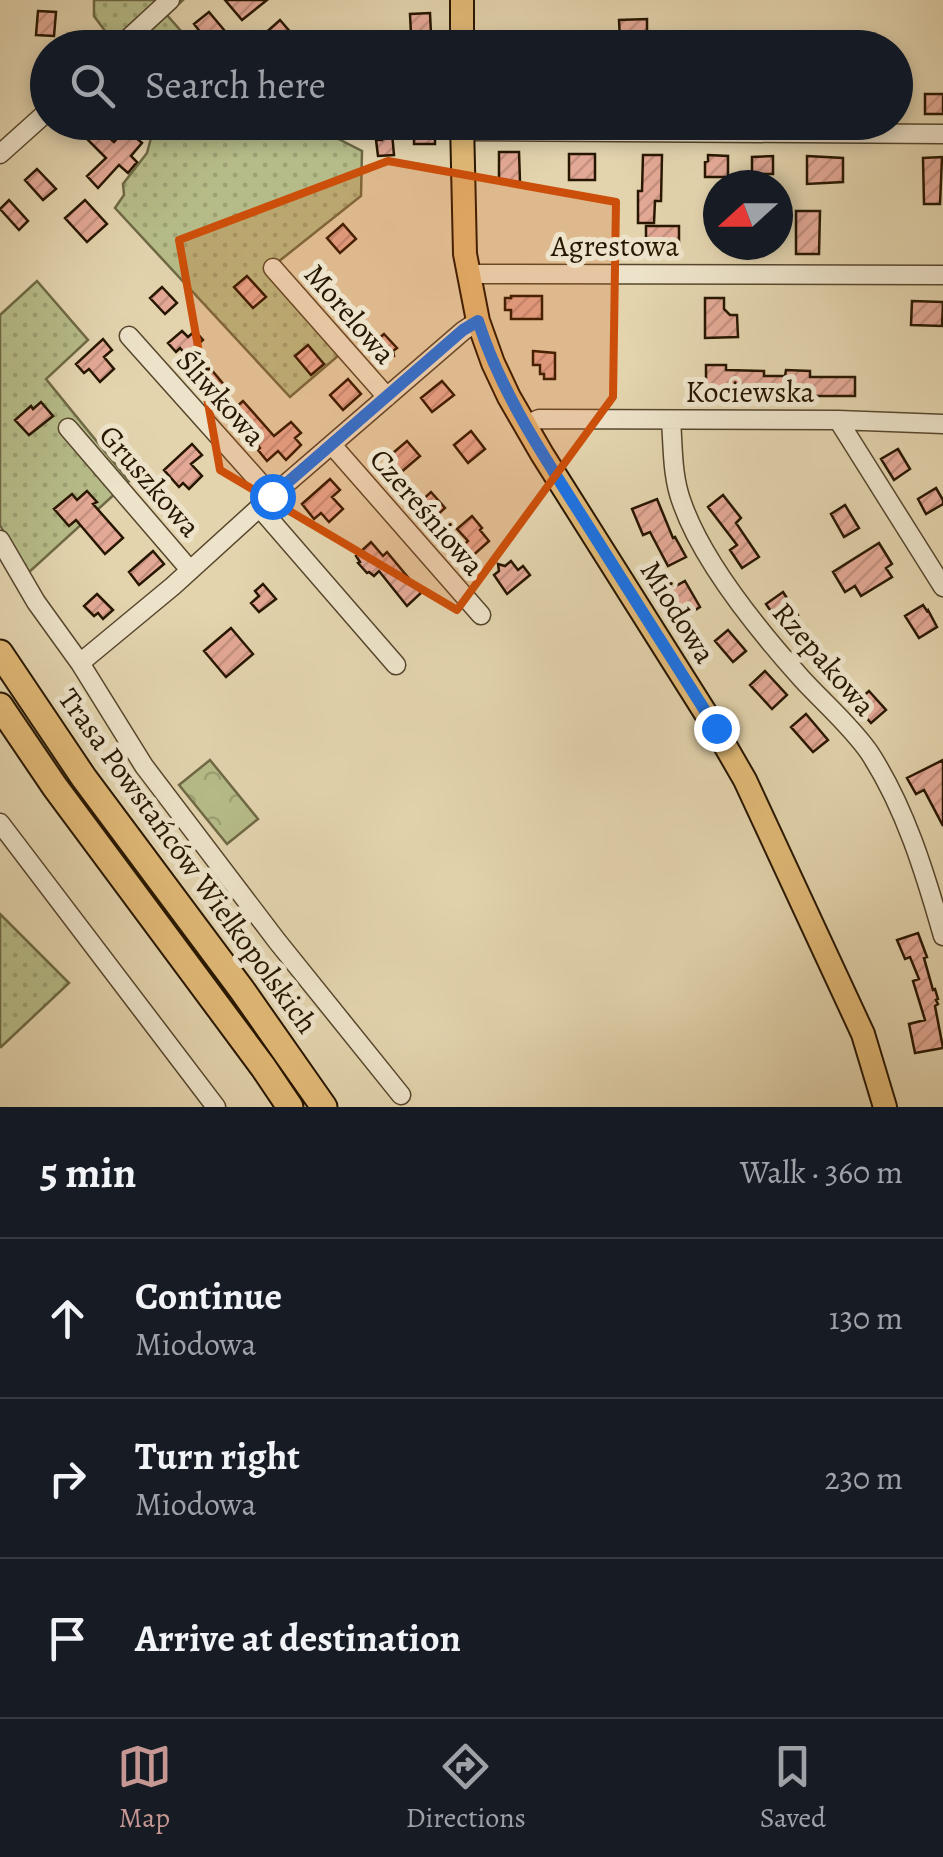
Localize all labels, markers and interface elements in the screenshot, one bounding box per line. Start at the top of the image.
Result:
search box [30,30,913,140]
icon: search [65,58,120,113]
text: Search here [145,59,326,111]
north arrow [703,170,793,260]
street label: Agrestowa [550,226,679,266]
street label: Morelowa [295,255,405,373]
street label: Śliwkowa [167,342,275,454]
street label: Kociewska [686,372,815,412]
street label: Gruszkowa [90,416,210,546]
street label: Czereśniowa [361,440,493,584]
route start [250,474,296,520]
street label: Miodowa [631,553,725,671]
street label: Rzepakowa [763,593,885,725]
street label: Trasa Powstańców Wielkopolskich [49,680,327,1042]
route end [694,706,740,752]
text: 5 min [40,1144,136,1201]
text: Walk · 360 m [740,1150,903,1194]
text: Continue [135,1270,282,1322]
icon: ahead [40,1291,95,1346]
text: 130 m [829,1296,903,1340]
text: Miodowa [135,1322,256,1366]
text: Turn right [135,1430,300,1482]
icon: right [40,1451,95,1506]
text: 230 m [824,1456,903,1500]
text: Miodowa [135,1482,256,1526]
icon: arrive [40,1611,95,1666]
text: Arrive at destination [135,1612,461,1664]
tab: Map [117,1739,172,1837]
tab: Directions [406,1739,526,1837]
tab: Saved [760,1739,826,1837]

